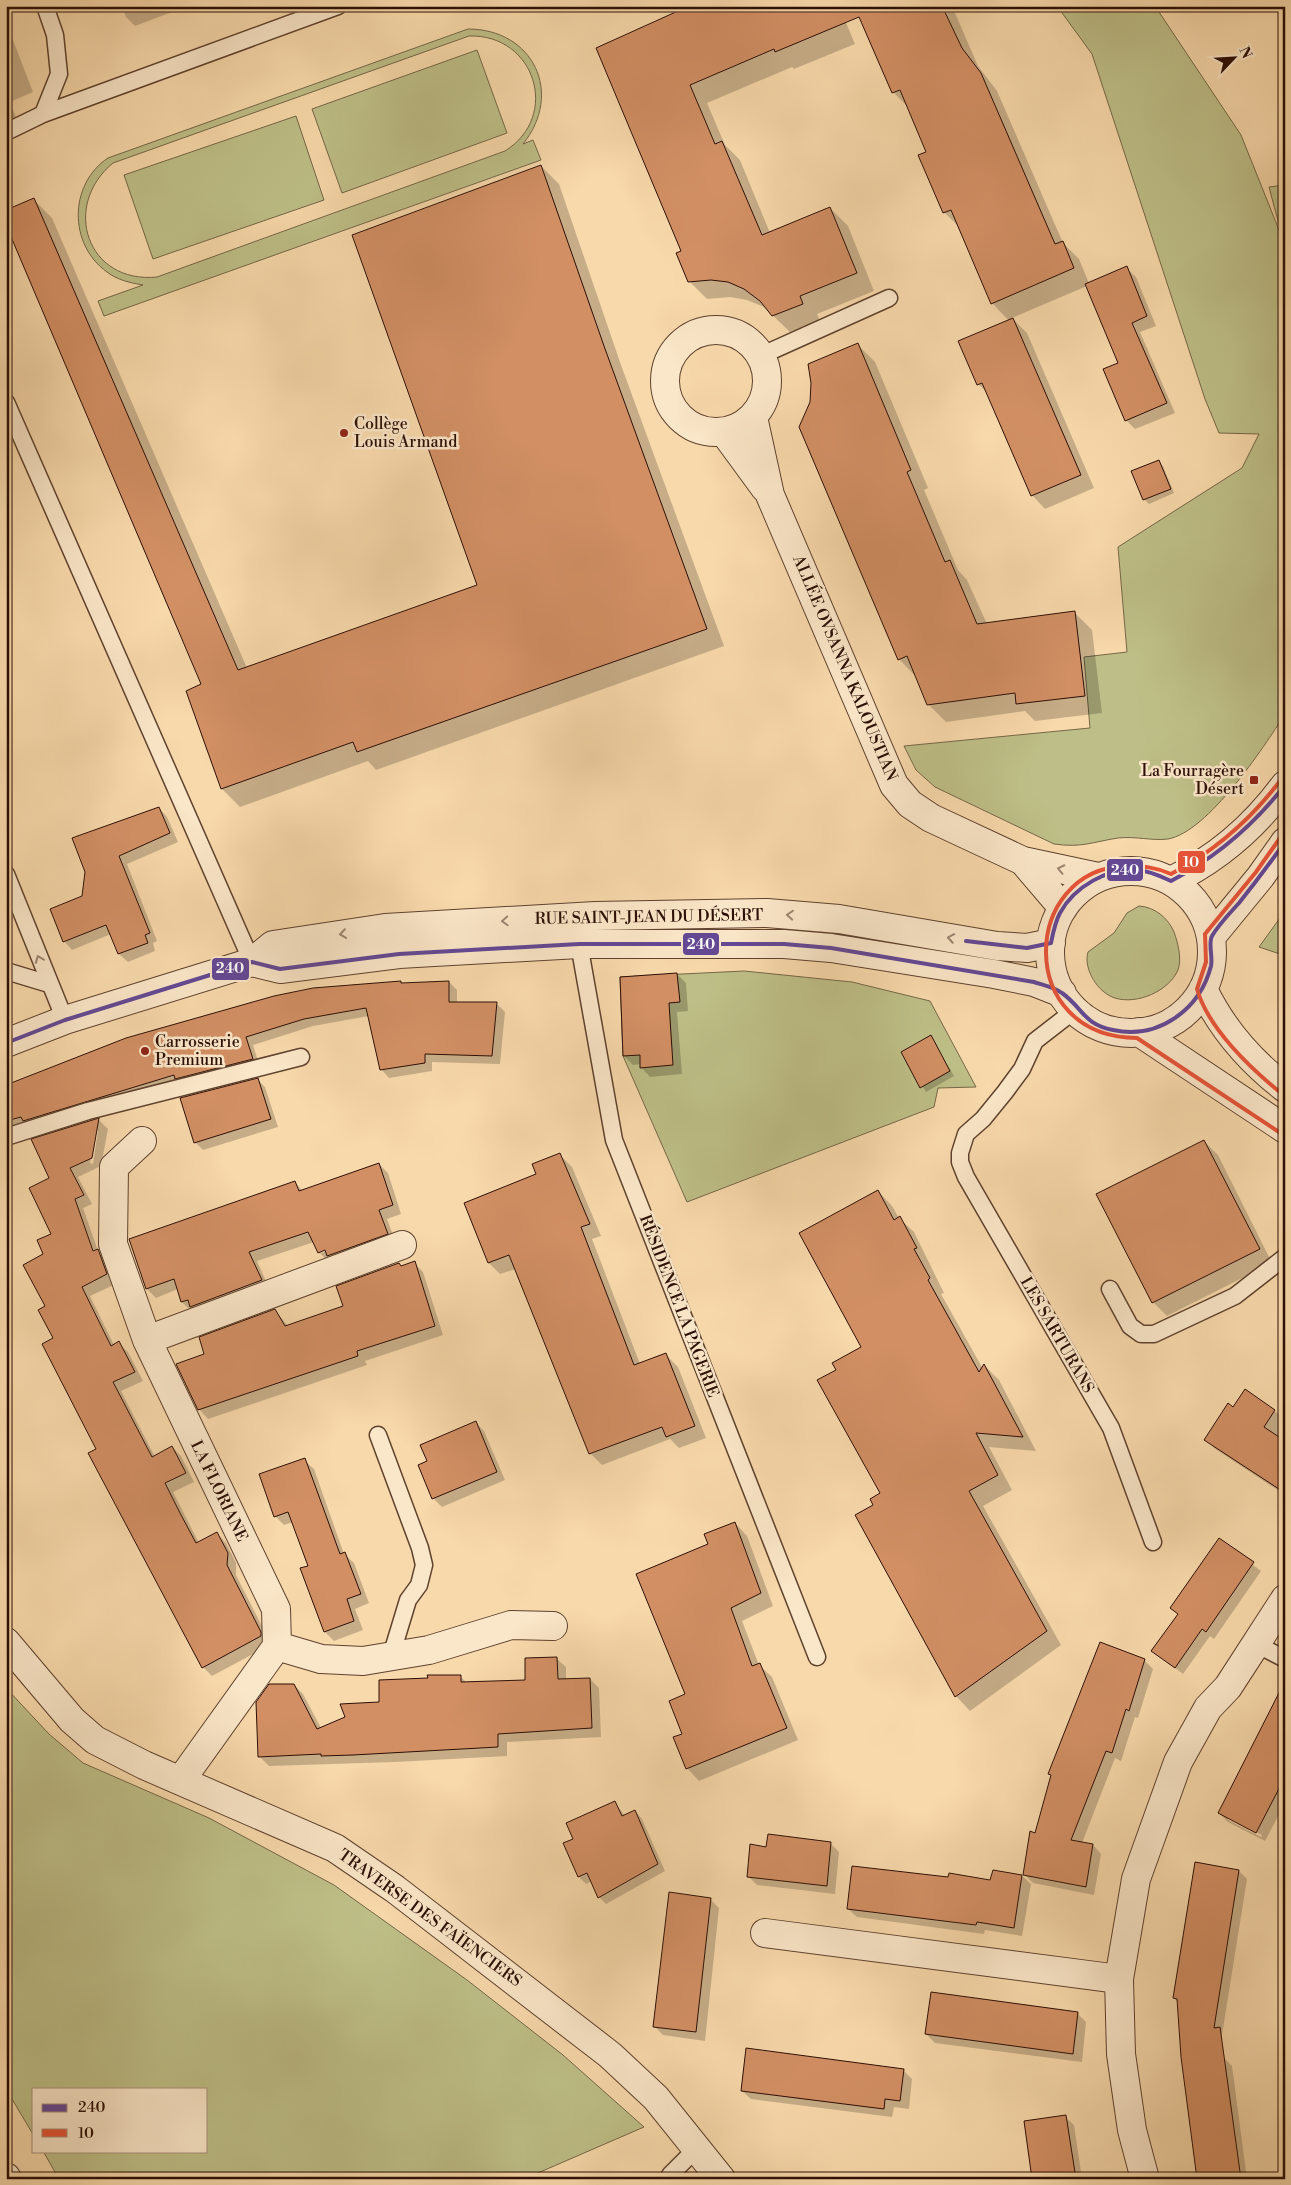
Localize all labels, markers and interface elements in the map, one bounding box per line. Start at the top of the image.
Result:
north arrow [1208,32,1258,82]
text: N [1234,44,1255,62]
place label: Collège Louis Armand [354,414,457,452]
marker: Collège Louis Armand [338,427,350,439]
street label: ALLÉE OVSANNA KALOUSTIAN [788,550,904,784]
place label: La Fourragère Désert [1141,761,1244,799]
marker: La Fourragère Désert [1248,774,1260,786]
line badge: 10 [1177,850,1206,874]
text: 10 [1183,854,1199,872]
line badge: 240 [1106,858,1144,882]
text: 240 [1111,862,1139,880]
one-way arrow [1056,864,1065,875]
street label: RUE SAINT-JEAN DU DÉSERT [535,903,763,929]
one-way arrow [786,910,794,921]
one-way arrow [501,915,509,926]
one-way arrow [339,928,347,939]
line badge: 240 [682,932,720,956]
one-way arrow [946,934,955,944]
text: 240 [687,936,715,954]
one-way arrow [35,955,45,963]
line badge: 240 [211,957,250,981]
text: 240 [216,960,244,978]
place label: Carrosserie Premium [155,1032,240,1070]
marker: Carrosserie Premium [139,1045,151,1057]
street label: RÉSIDENCE LA PAGERIE [635,1211,725,1400]
street label: LES SARTURANS [1016,1273,1098,1397]
street label: LA FLORIANE [186,1437,252,1545]
street label: TRAVERSE DES FAÏENCIERS [334,1844,526,1991]
legend [32,2088,208,2152]
text: 240 [78,2098,106,2117]
text: 10 [78,2124,94,2143]

